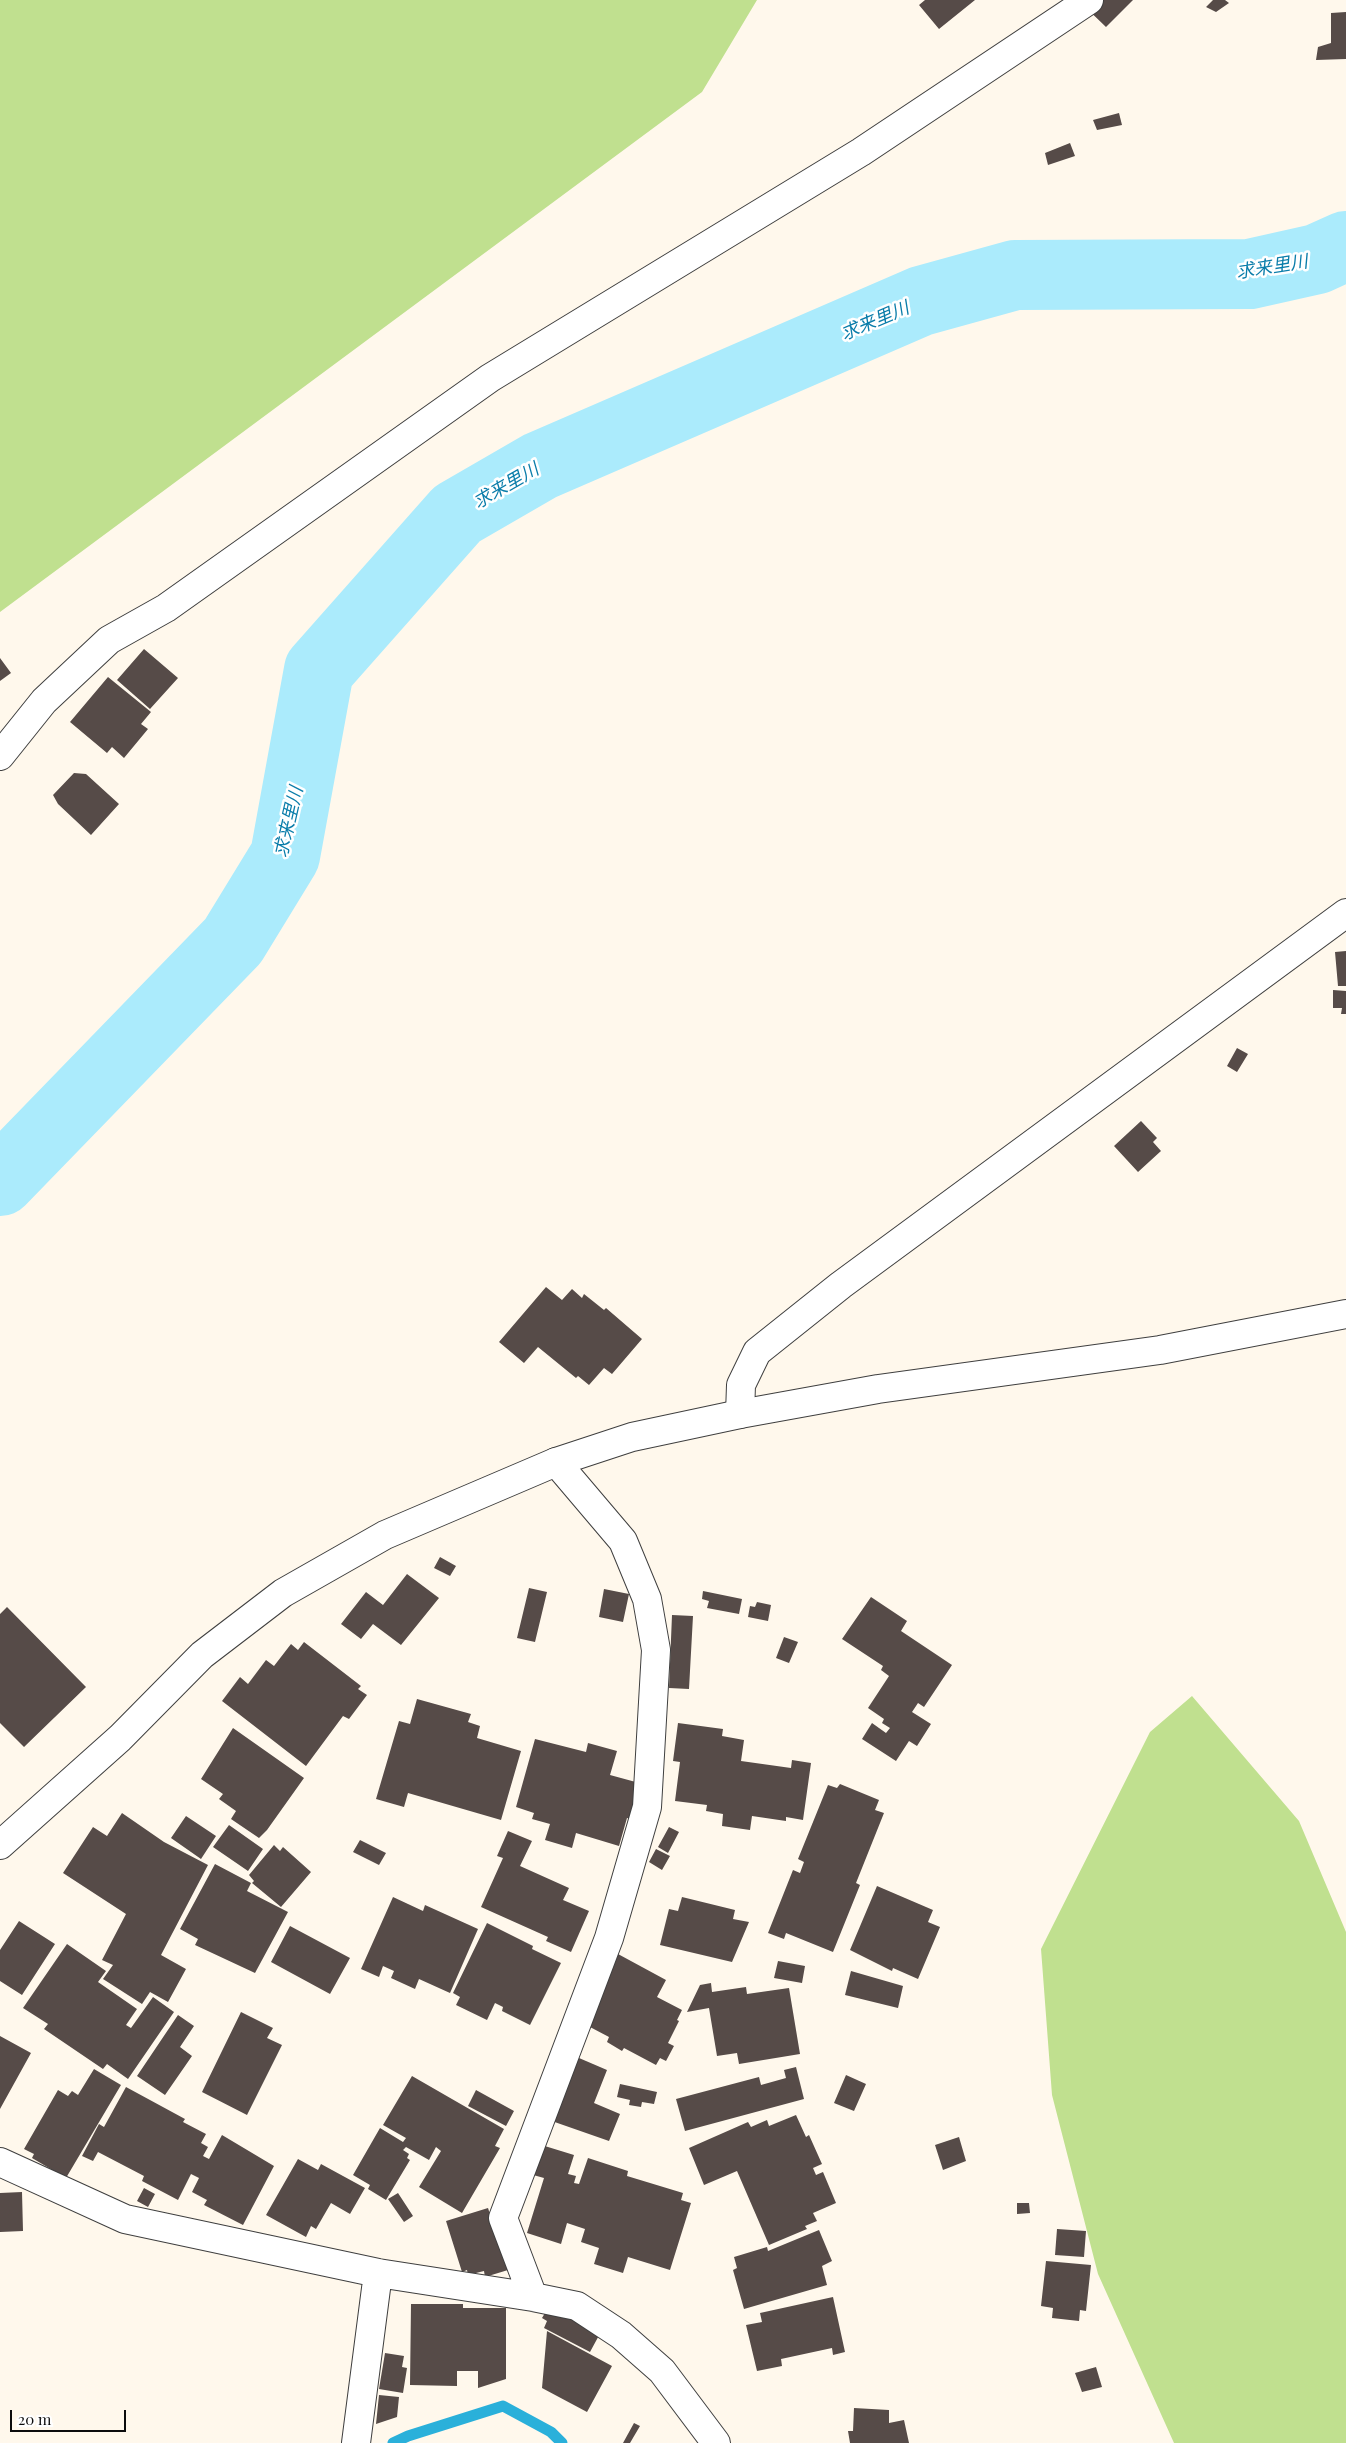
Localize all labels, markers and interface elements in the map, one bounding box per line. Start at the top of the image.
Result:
water label: 求来里川 [1235,251,1309,283]
water label: 求来里川 [838,297,912,345]
water label: 求来里川 [469,459,543,513]
water label: 求来里川 [270,784,308,860]
scale bar [12,2400,129,2432]
text: 20 m [18,2409,51,2429]

